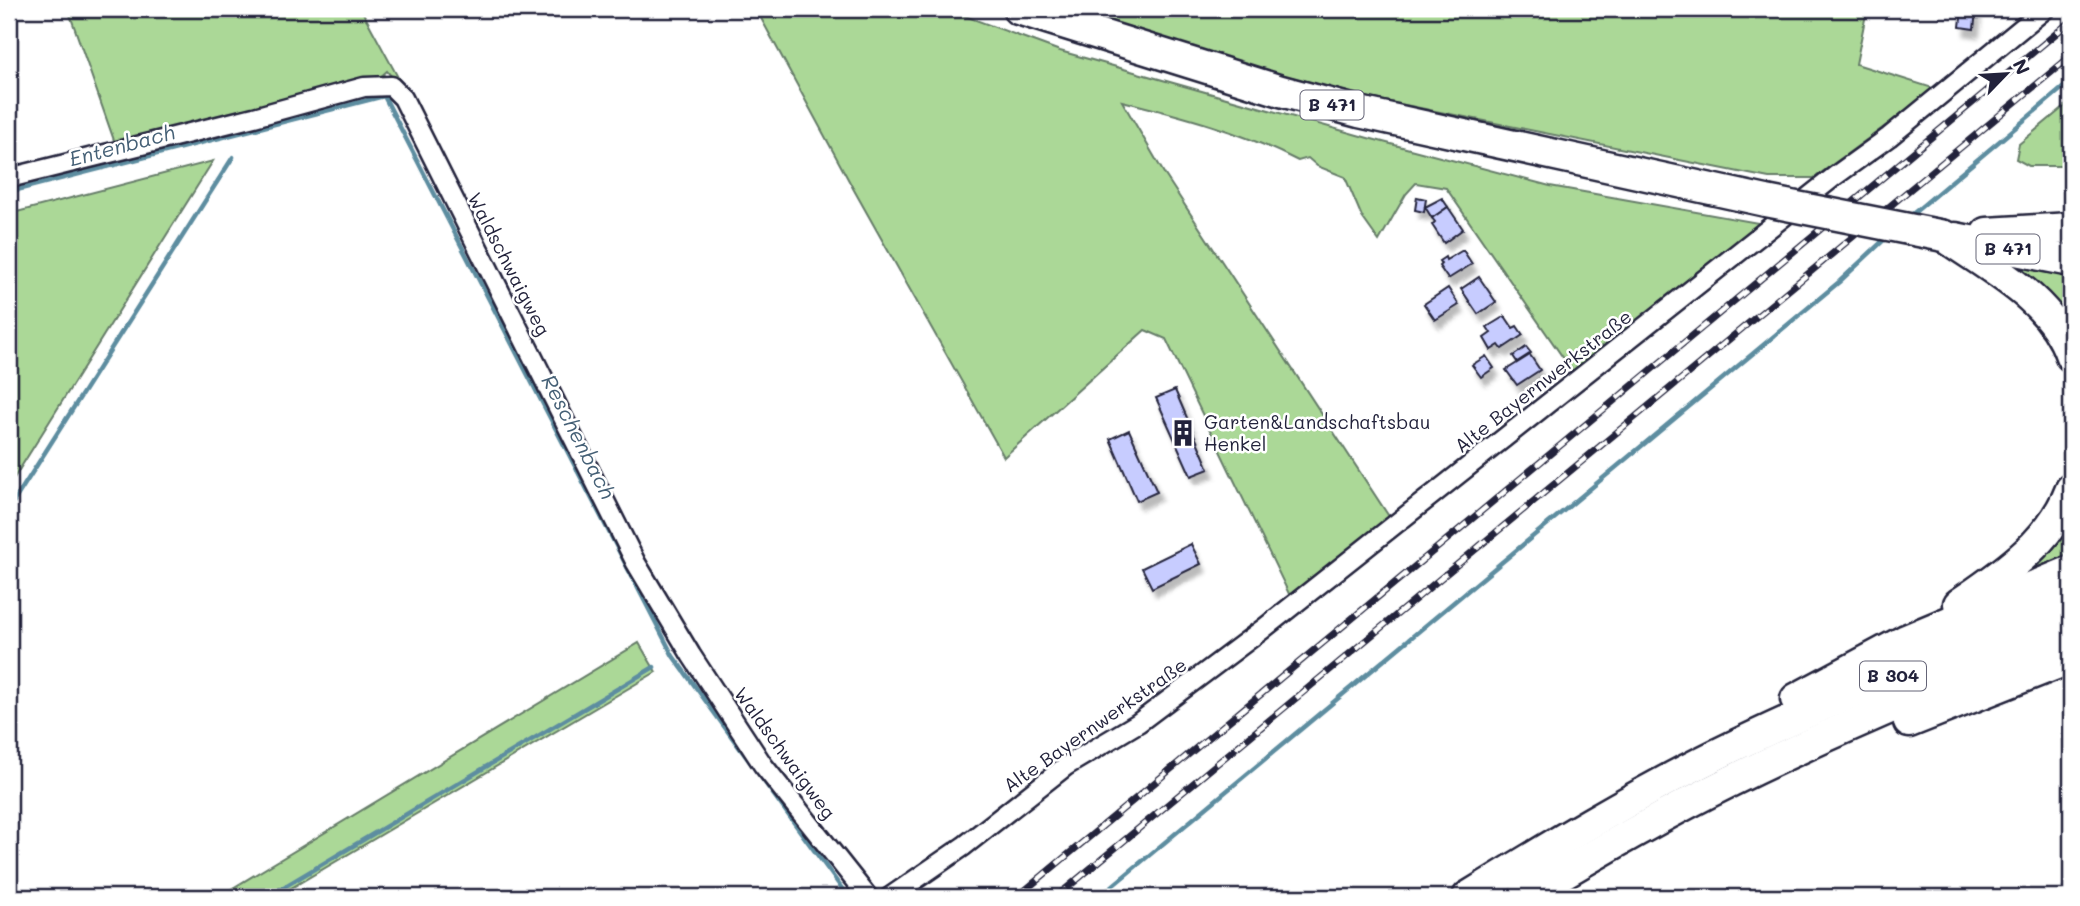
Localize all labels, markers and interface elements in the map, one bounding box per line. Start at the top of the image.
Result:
north arrow [1972,38,2042,108]
text: N [2007,55,2036,78]
road number: B 471 [1300,90,1364,120]
water label: Entenbach [66,117,178,172]
street label: Waldschwaigweg [463,188,556,340]
road number: B 471 [1976,234,2039,264]
street label: Alte Bayernwerkstraße [1449,304,1636,458]
water label: Reschenbach [536,370,622,503]
place label: Garten&Landschaftsbau Henkel [1204,409,1431,456]
building icon: Garten&Landschaftsbau Henkel [1168,418,1198,448]
street label: Alte Bayernwerkstraße [998,652,1191,797]
road number: B 304 [1860,662,1926,690]
street label: Waldschwaigweg [729,682,842,824]

